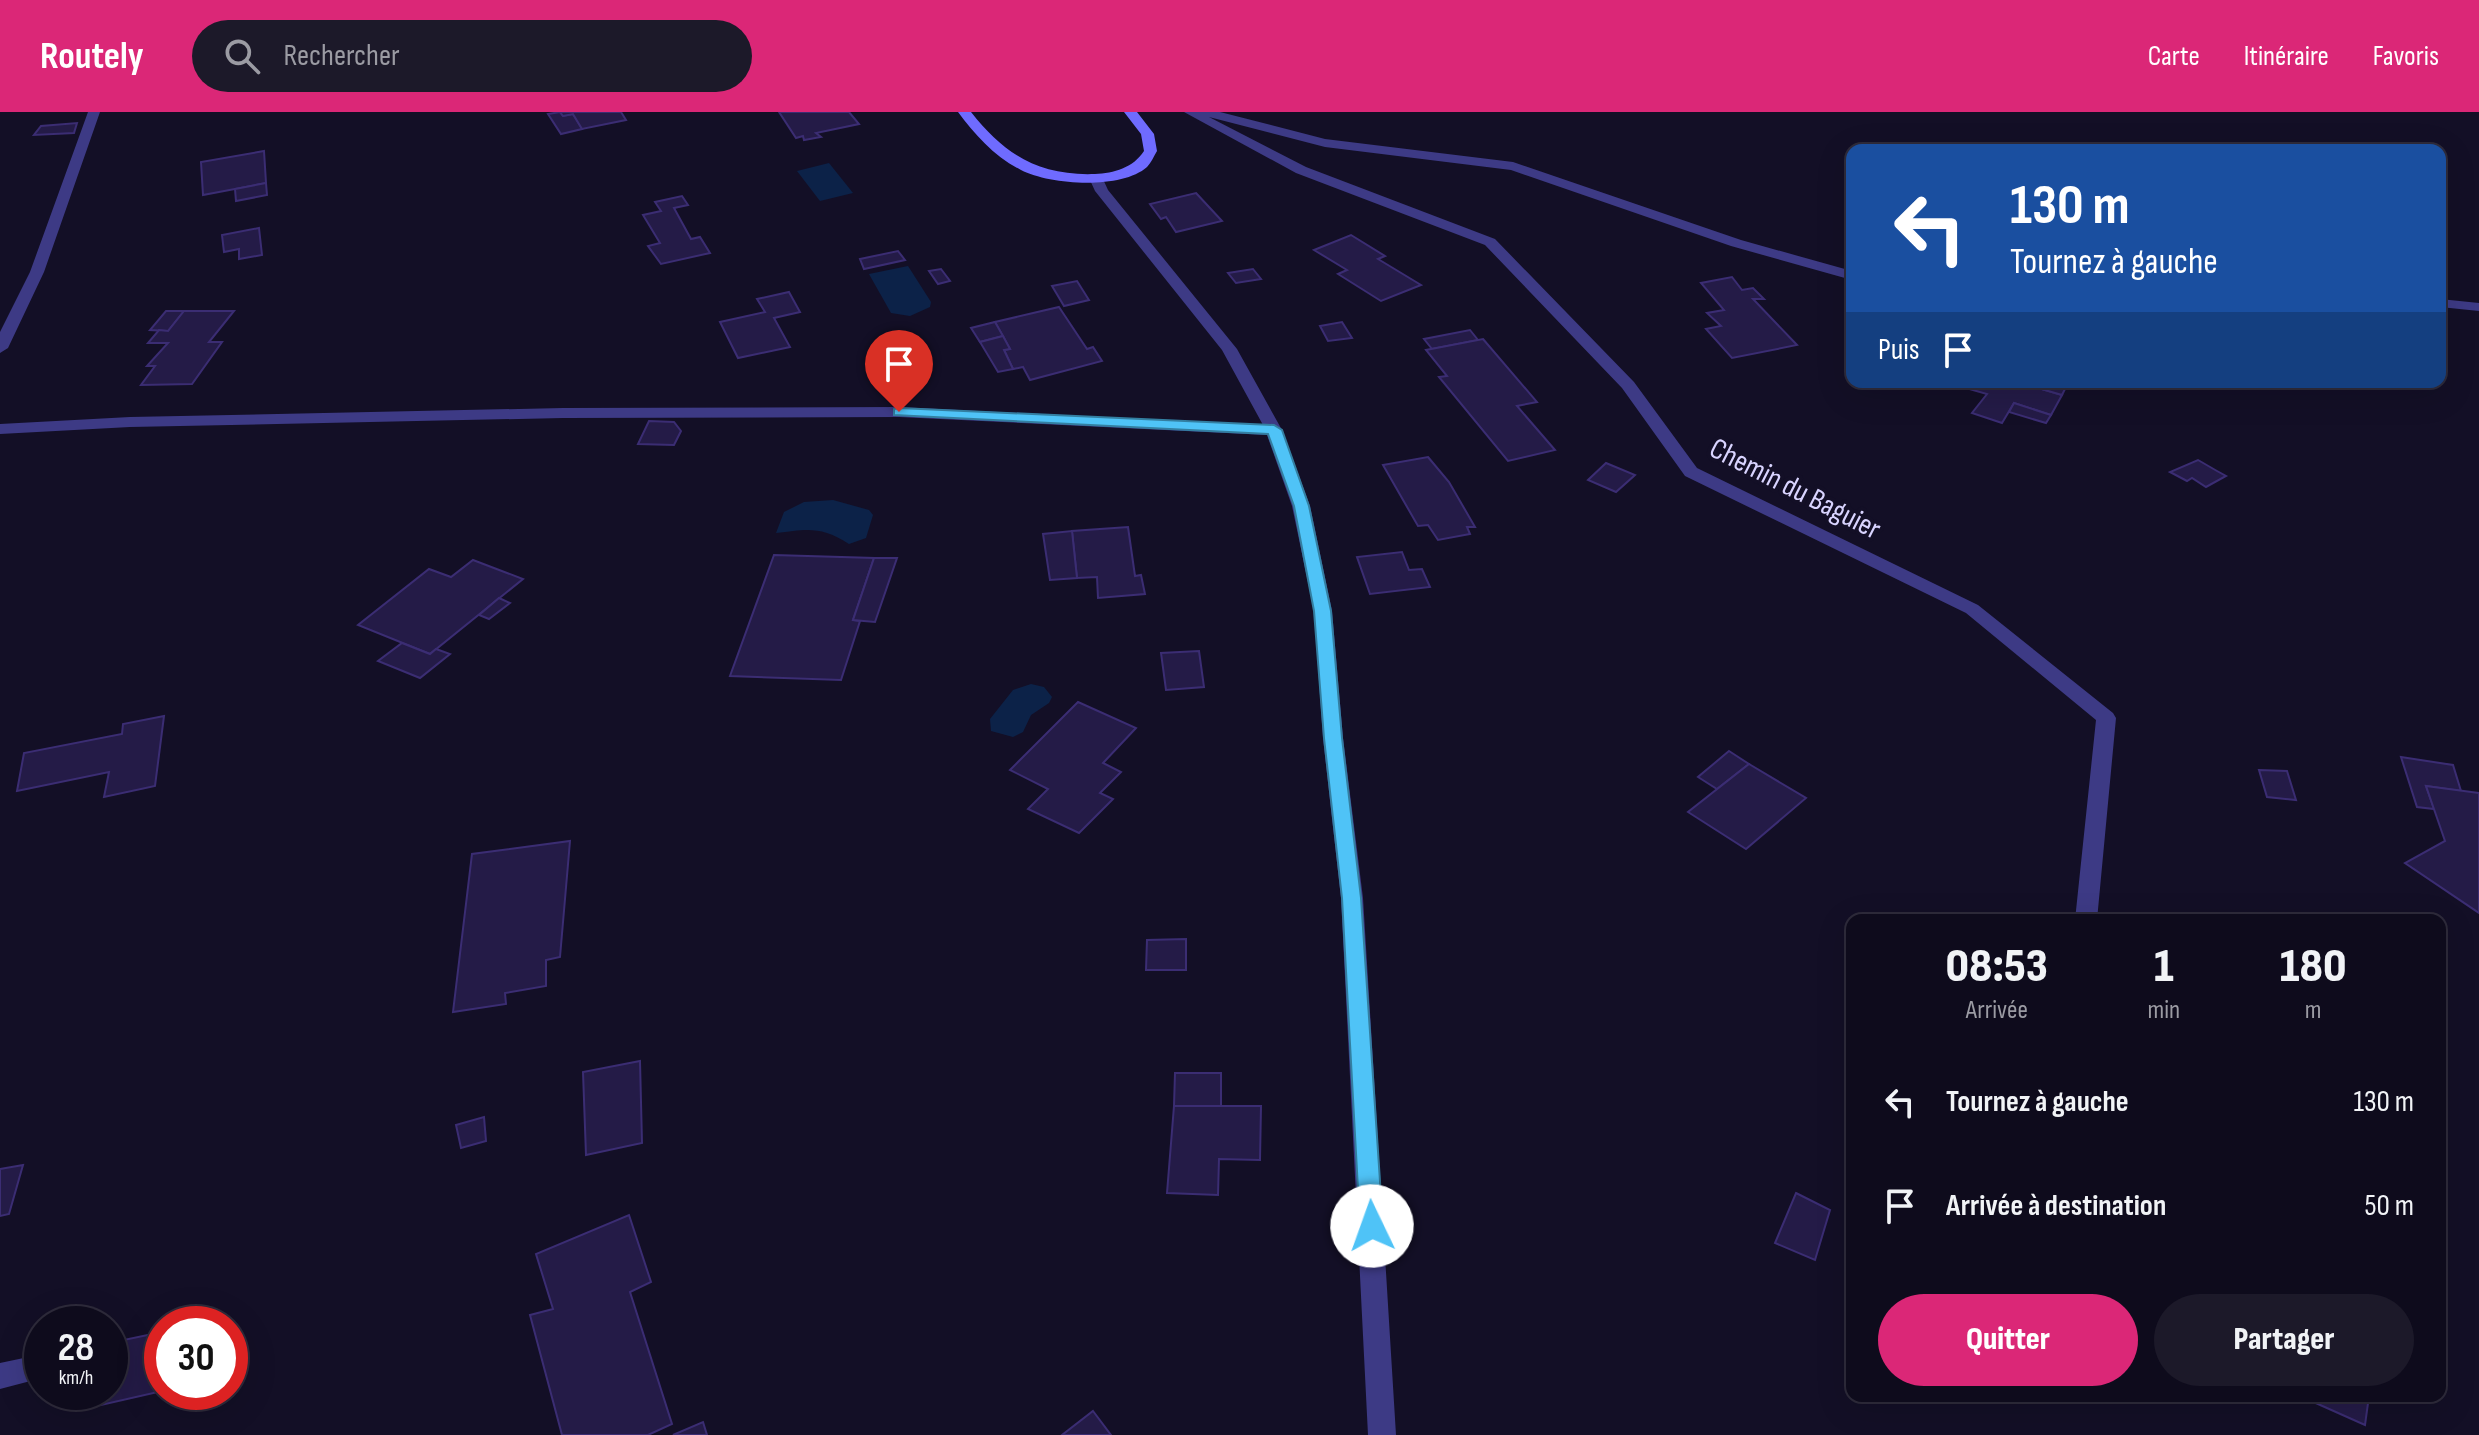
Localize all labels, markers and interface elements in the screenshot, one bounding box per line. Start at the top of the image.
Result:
search box [192,20,752,92]
text: Routely [40,34,144,79]
icon: search [220,34,264,78]
text: Rechercher [284,38,400,74]
text: Carte [2148,40,2200,73]
text: Itinéraire [2244,40,2329,73]
text: Favoris [2373,40,2439,73]
text: 130 m [2010,173,2130,240]
icon: left [1878,176,1982,280]
text: Tournez à gauche [2010,241,2218,284]
icon: arrive [1936,328,1980,372]
pin [865,330,933,412]
text: Puis [1878,332,1920,368]
icon: arrive [877,342,921,386]
street label: Chemin du Baguier [1703,430,1887,548]
text: 08:53 [1946,938,2048,995]
text: 1 [2154,938,2174,995]
text: 180 [2280,938,2346,995]
text: Arrivée [1966,995,2028,1026]
text: min [2148,995,2180,1026]
text: m [2305,995,2321,1026]
icon: left [1878,1080,1922,1124]
text: Tournez à gauche [1946,1084,2129,1120]
text: 130 m [2354,1084,2414,1120]
position arrow [1330,1184,1414,1268]
icon: arrive [1878,1184,1922,1228]
text: Arrivée à destination [1946,1188,2166,1224]
text: 50 m [2365,1188,2414,1224]
button: Quitter [1878,1294,2138,1386]
button: Partager [2154,1294,2414,1386]
speed limit sign: 30 [144,1306,248,1410]
text: 28 [58,1324,94,1372]
text: km/h [59,1366,93,1390]

